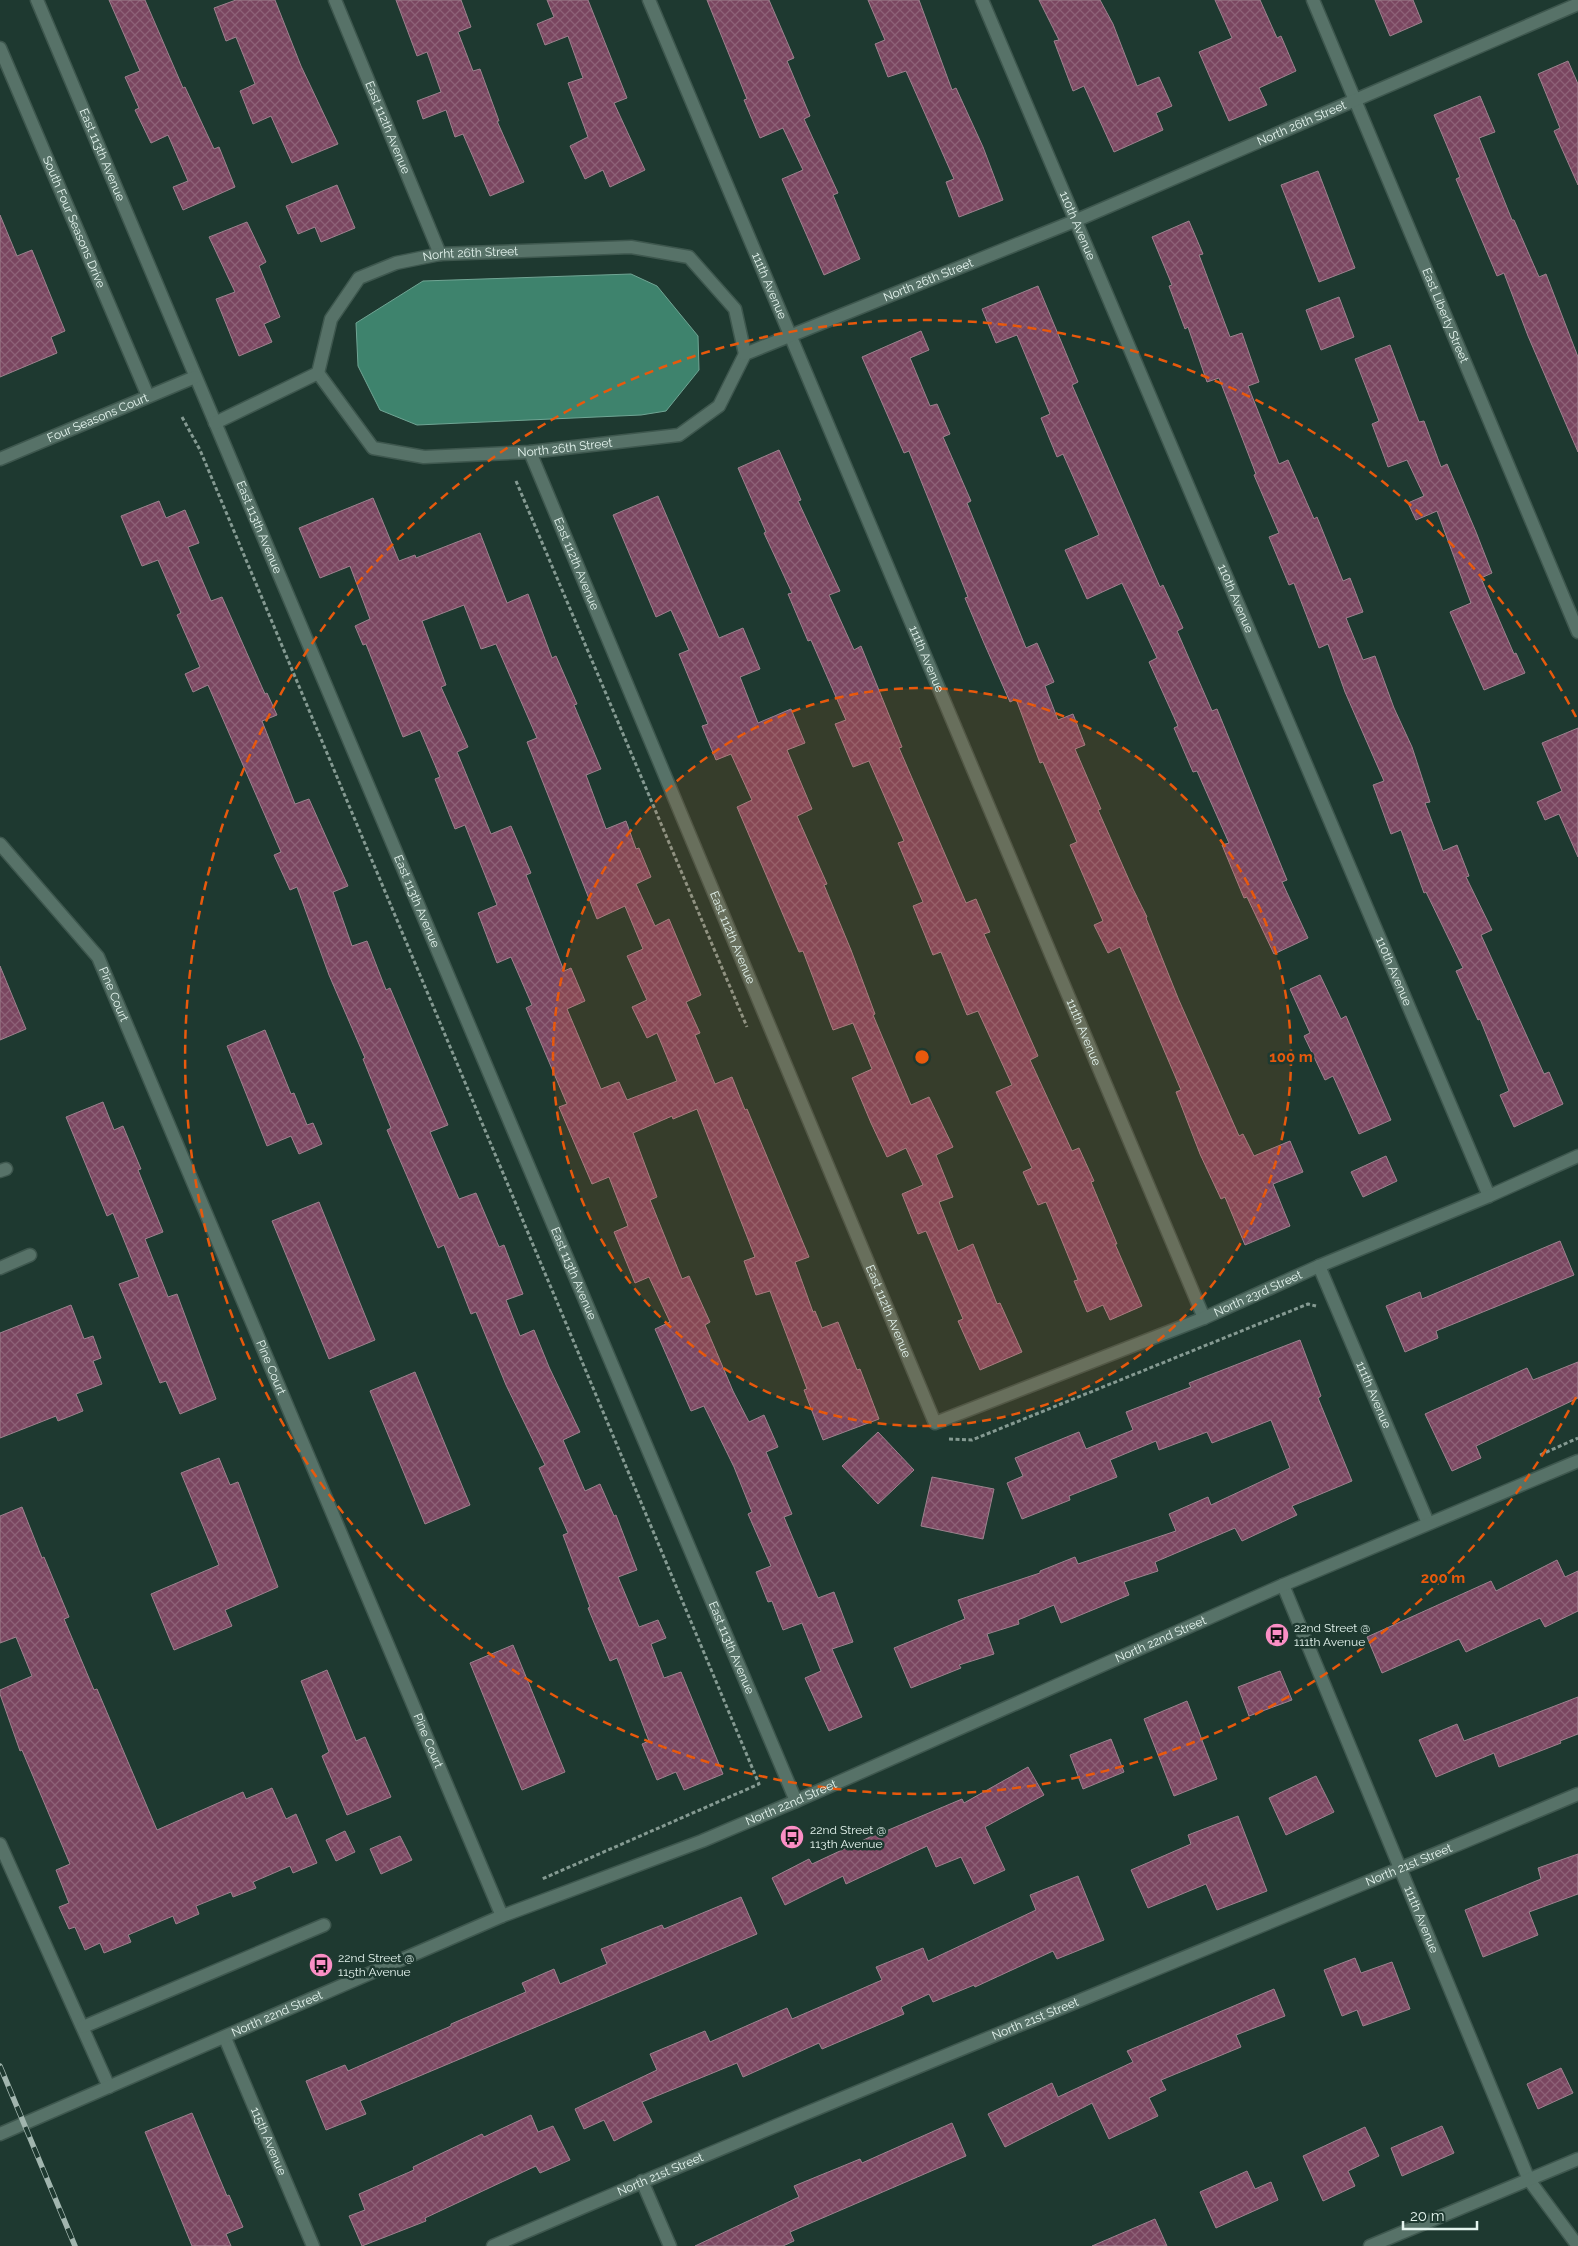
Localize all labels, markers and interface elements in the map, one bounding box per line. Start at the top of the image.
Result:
street label: East 112th Avenue [362,79,413,176]
street label: North 26th Street [1255,98,1348,149]
street label: East 113th Avenue [77,106,128,203]
street label: South Four Seasons Drive [40,154,108,290]
street label: 110th Avenue [1057,189,1098,262]
street label: Norht 26th Street [422,244,518,264]
street label: 111th Avenue [749,250,790,321]
street label: North 26th Street [881,256,975,304]
street label: East Liberty Street [1419,266,1471,365]
street label: Four Seasons Court [45,390,150,445]
street label: North 26th Street [517,436,613,460]
street label: East 113th Avenue [233,479,285,576]
street label: East 112th Avenue [551,515,602,612]
street label: 110th Avenue [1215,562,1256,635]
street label: 111th Avenue [906,623,947,695]
street label: East 113th Avenue [391,853,443,950]
street label: East 112th Avenue [707,889,758,986]
street label: 110th Avenue [1373,935,1415,1008]
street label: Pine Court [96,965,131,1024]
street label: 111th Avenue [1063,997,1104,1068]
centre of rings [913,1048,931,1066]
text: 100 m [1269,1048,1313,1066]
street label: East 113th Avenue [548,1225,599,1322]
street label: East 112th Avenue [863,1263,914,1360]
street label: North 23rd Street [1212,1268,1304,1320]
street label: Pine Court [253,1338,289,1397]
street label: 111th Avenue [1353,1359,1394,1430]
text: 200 m [1421,1569,1465,1587]
street label: East 113th Avenue [706,1599,757,1696]
street label: North 22nd Street [1113,1613,1208,1666]
place label: 22nd Street @ 111th Avenue [1294,1621,1370,1649]
bus stop icon: 22nd Street @ 111th Avenue [1264,1622,1290,1648]
street label: Pine Court [410,1711,446,1770]
street label: North 22nd Street [744,1777,839,1829]
place label: 22nd Street @ 113th Avenue [810,1823,886,1851]
bus stop icon: 22nd Street @ 113th Avenue [779,1824,805,1850]
street label: North 21st Street [1364,1841,1454,1889]
street label: 111th Avenue [1401,1884,1441,1955]
place label: 22nd Street @ 115th Avenue [338,1951,414,1979]
bus stop icon: 22nd Street @ 115th Avenue [308,1952,334,1978]
street label: North 22nd Street [229,1988,325,2040]
street label: North 21st Street [990,1995,1081,2043]
street label: 115th Avenue [248,2105,289,2177]
street label: North 21st Street [615,2150,706,2199]
scale bar [1403,2198,1477,2230]
text: 20 m [1410,2207,1445,2225]

